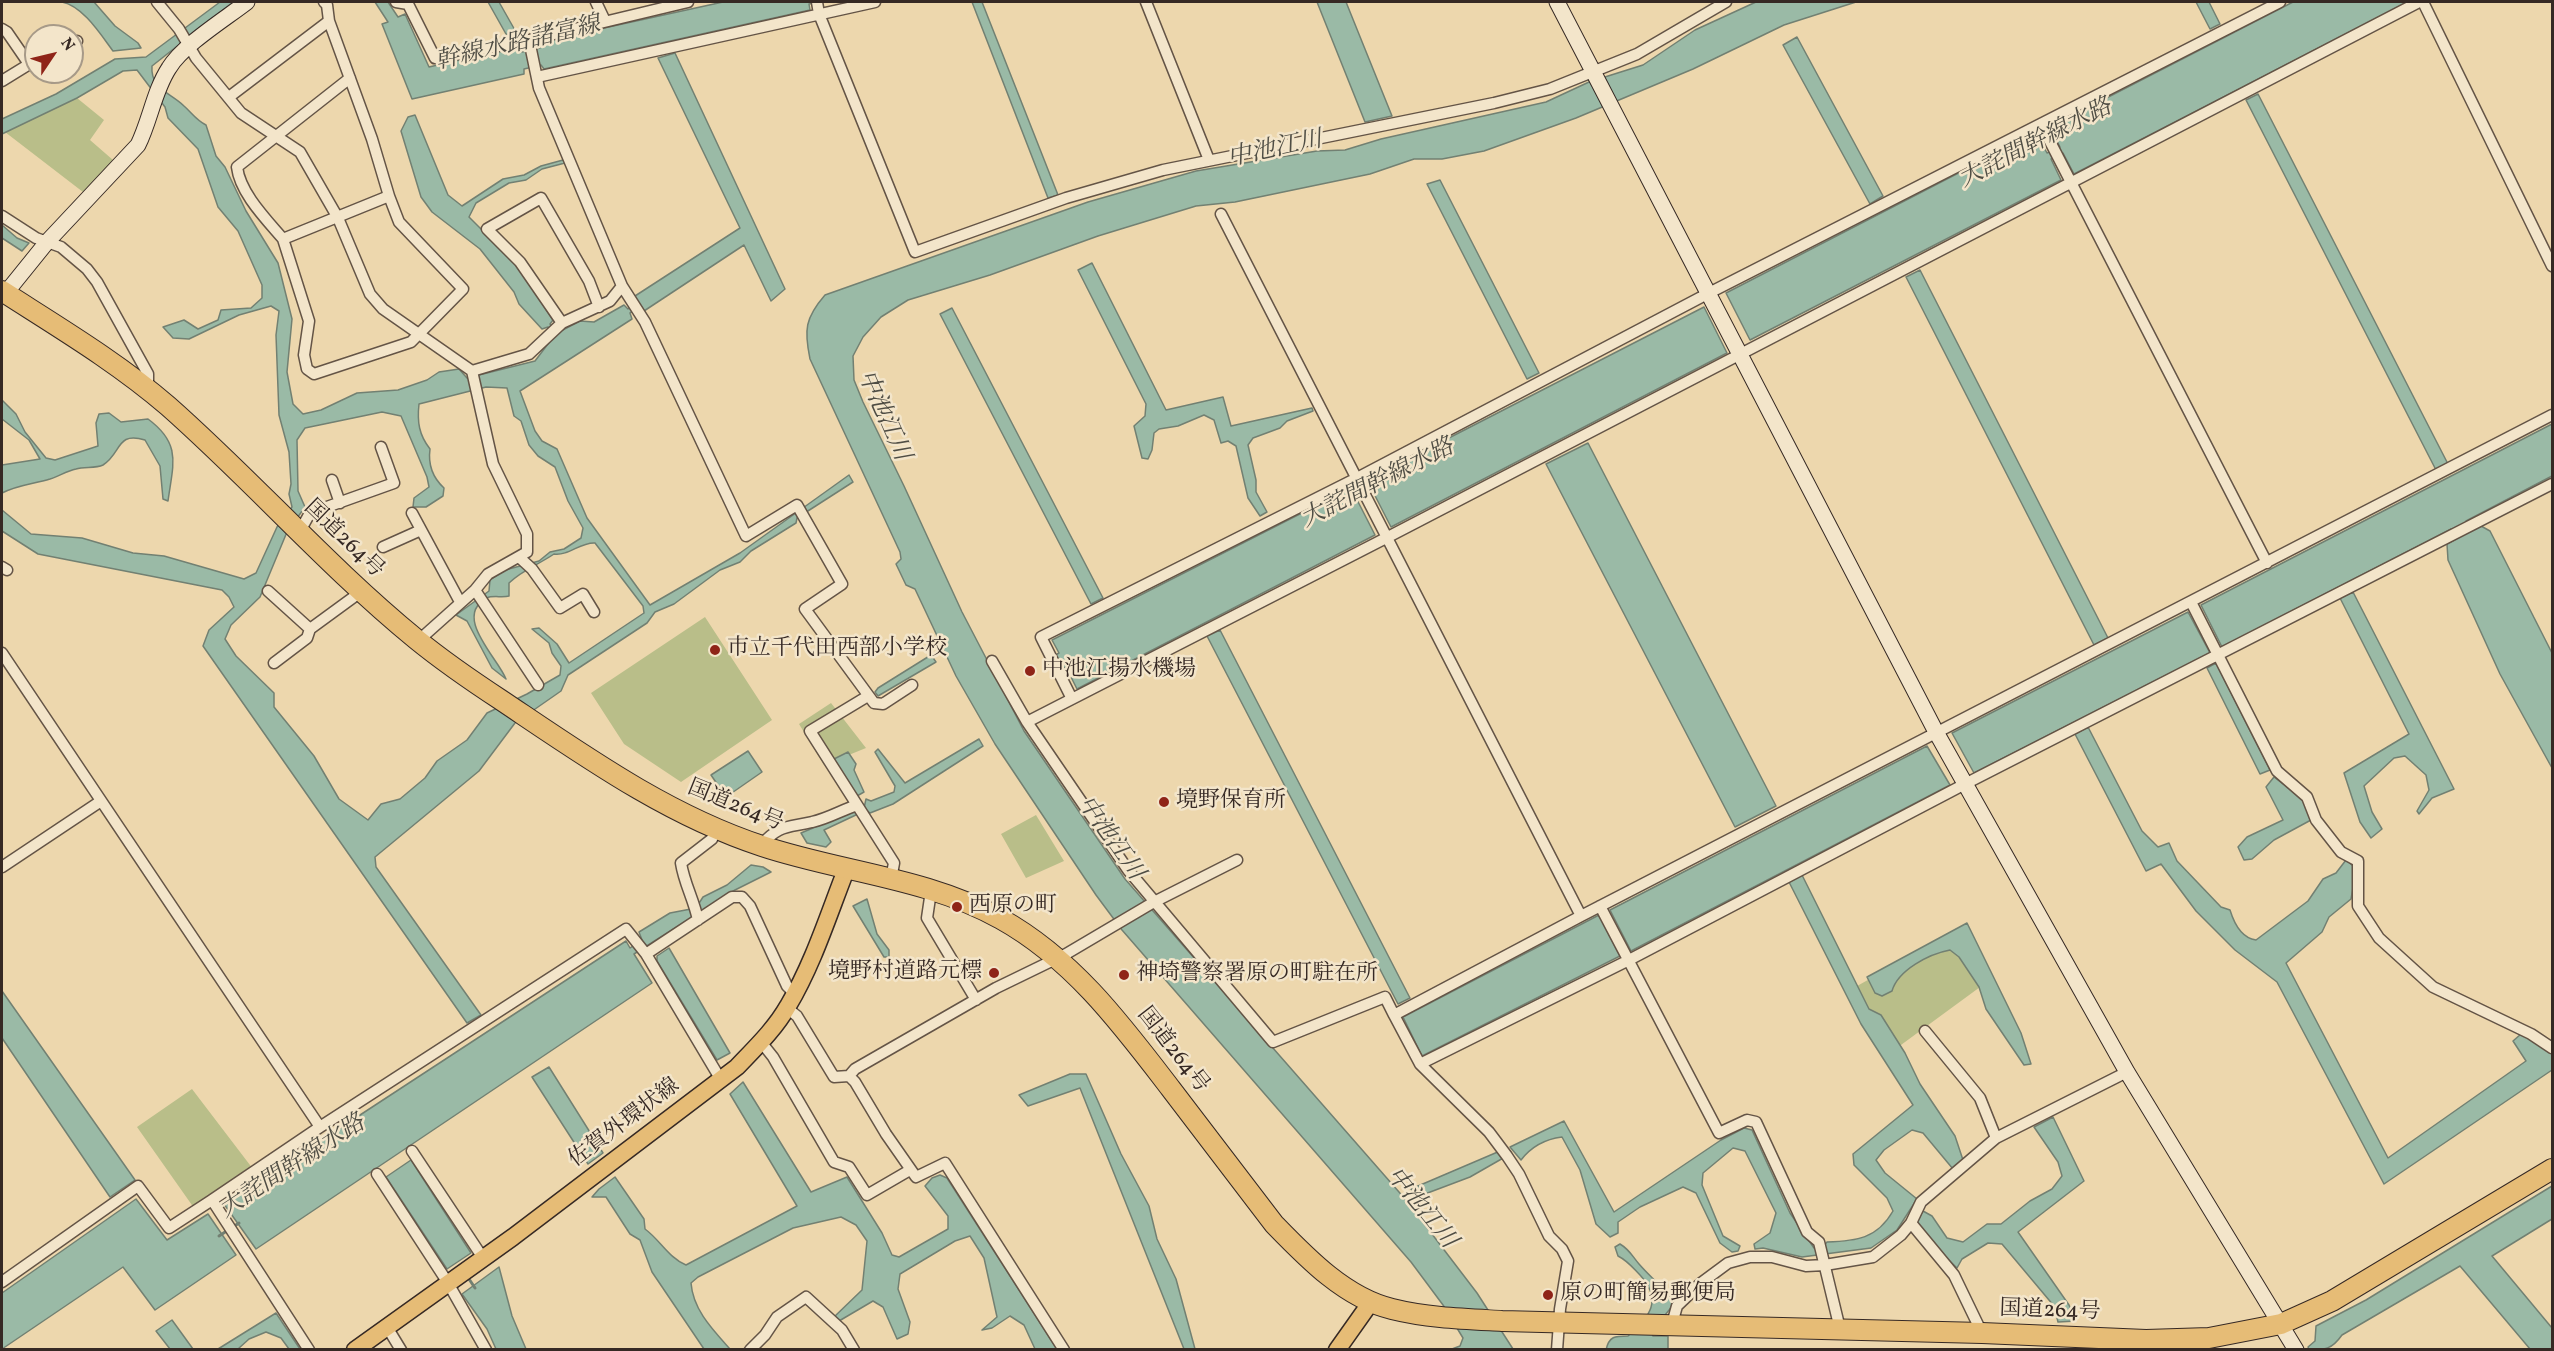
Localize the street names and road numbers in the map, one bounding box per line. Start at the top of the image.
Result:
street label: 国道264号 [297,495,389,585]
street label: 国道264号 [683,776,787,838]
street label: 国道264号 [1130,1003,1214,1099]
street label: 佐賀外環状線 [564,1074,686,1174]
street label: 国道264号 [1999,1297,2101,1327]

